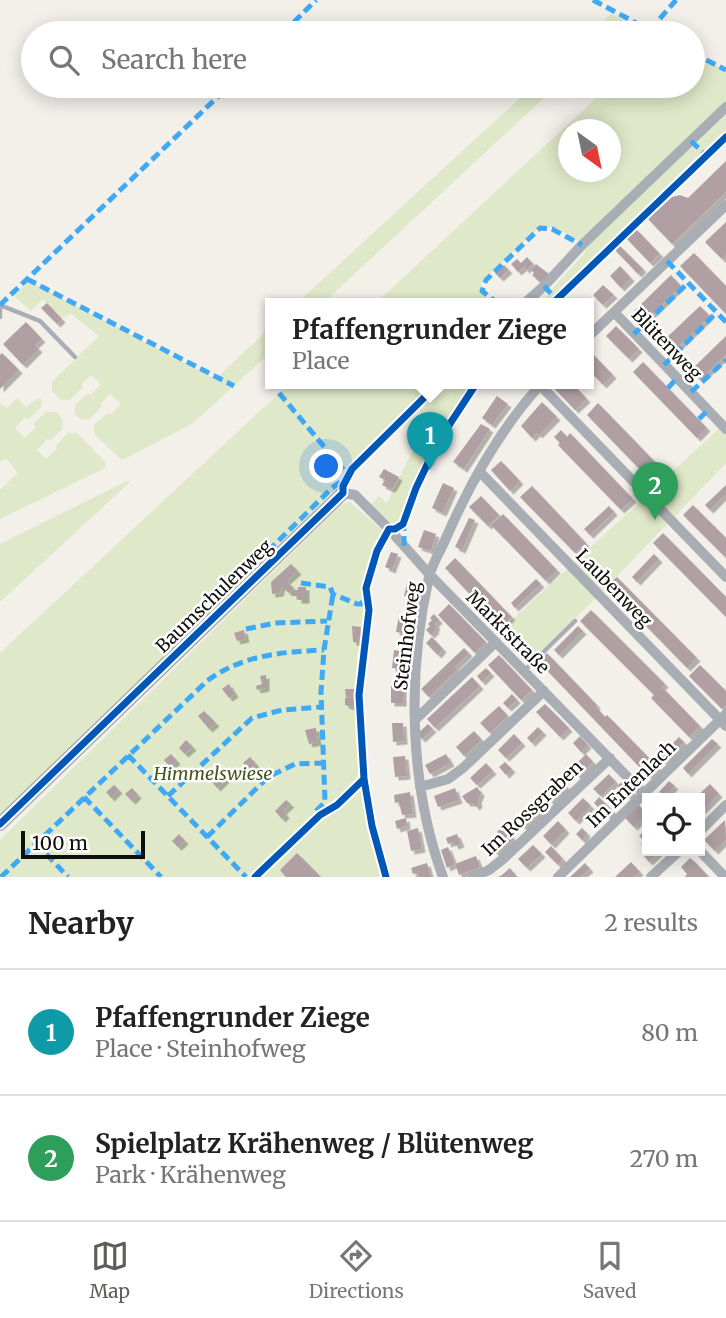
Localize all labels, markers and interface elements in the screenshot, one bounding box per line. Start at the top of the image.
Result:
search box [21,21,705,98]
icon: search [45,41,83,79]
text: Search here [101,43,247,76]
north arrow [558,119,621,182]
popup [265,298,594,389]
street label: Blütenweg [627,303,707,385]
text: Pfaffengrunder Ziege [292,313,567,346]
text: Place [292,346,350,375]
pin: 1 [407,412,453,470]
your location [309,449,343,483]
pin: 2 [632,462,678,520]
street label: Baumschulenweg [151,534,277,658]
street label: Laubenweg [571,544,657,632]
street label: Steinhofweg [389,580,425,692]
street label: Marktstraße [461,585,555,679]
street label: Im Entenlach [581,736,681,832]
street label: Im Rossgraben [477,755,587,861]
park label: Himmelswiese [152,762,273,785]
map controls [642,793,705,856]
button: locate [642,793,705,856]
scale bar [21,828,145,860]
text: 100 m [32,831,88,855]
text: Nearby [28,904,134,942]
text: 2 results [604,908,698,937]
text: Pfaffengrunder Ziege [95,1001,370,1034]
text: 1 [46,1018,56,1047]
text: 80 m [641,1018,698,1047]
text: Place · Steinhofweg [95,1034,306,1063]
text: Spielplatz Krähenweg / Blütenweg [95,1127,533,1160]
text: 2 [44,1144,58,1173]
text: 270 m [630,1144,698,1173]
text: Park · Krähenweg [95,1160,286,1189]
tab: Map [89,1237,130,1303]
tab: Directions [309,1237,404,1303]
tab: Saved [583,1237,637,1303]

